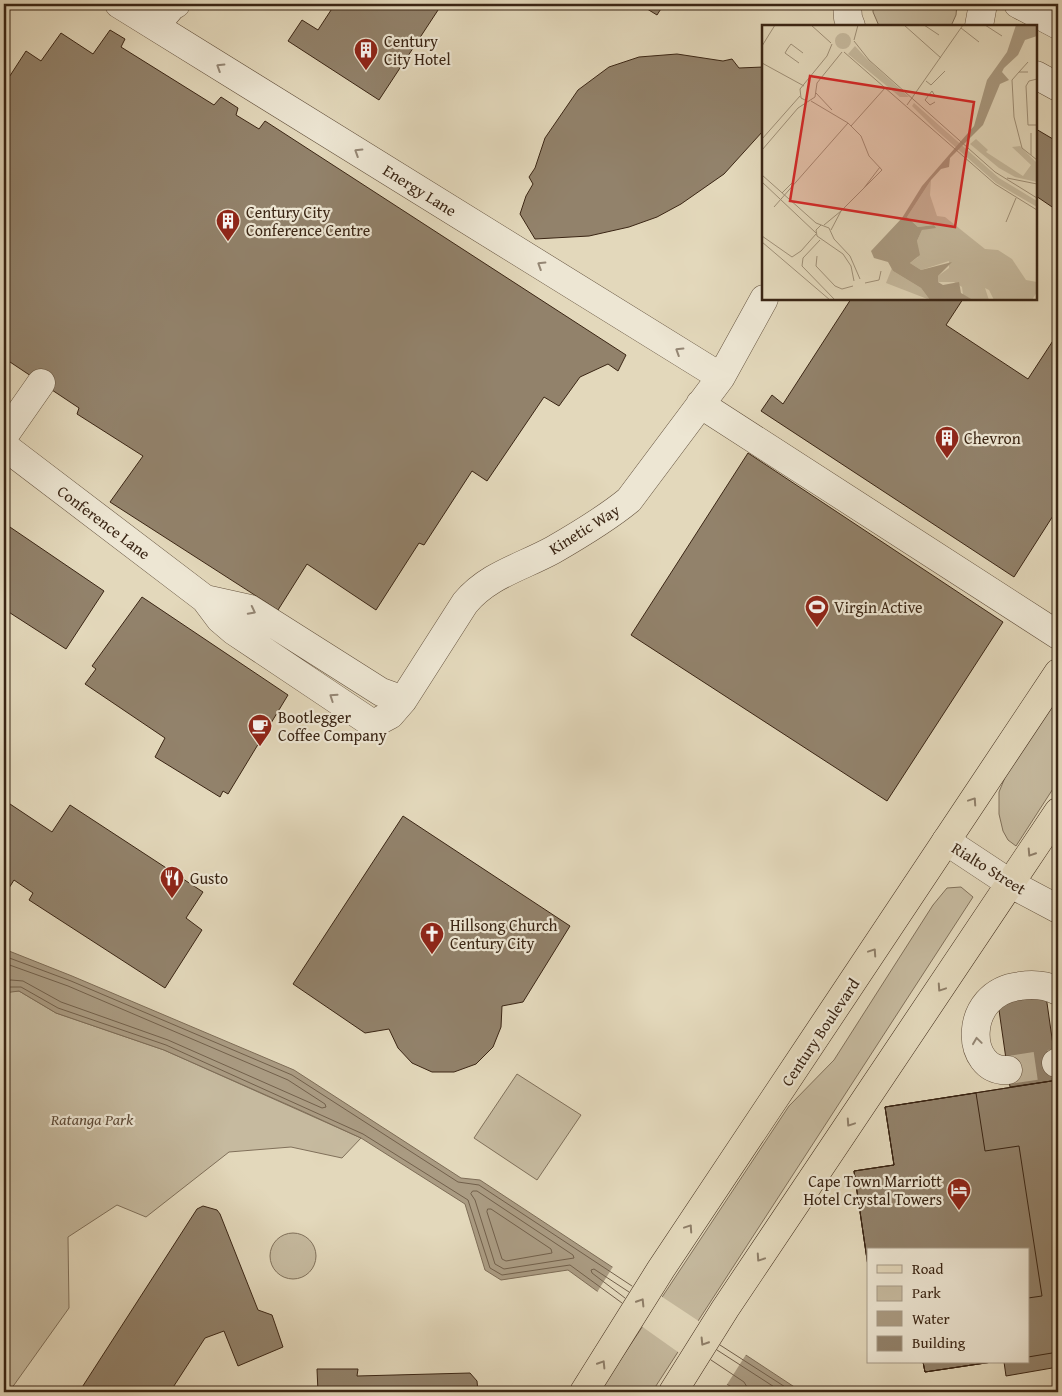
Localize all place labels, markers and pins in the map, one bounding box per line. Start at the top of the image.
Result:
place label: Century City Hotel [384,29,451,71]
building icon: Century City Hotel [353,37,379,71]
place label: Century City Conference Centre [246,200,370,242]
building icon: Century City Conference Centre [215,208,241,242]
building icon: Chevron [934,425,960,459]
place label: Chevron [964,426,1021,450]
sports icon: Virgin Active [804,594,830,628]
place label: Virgin Active [834,595,923,619]
place label: Bootlegger Coffee Company [278,705,387,747]
cafe icon: Bootlegger Coffee Company [247,713,273,747]
restaurant icon: Gusto [159,865,185,899]
place label: Gusto [190,866,228,890]
place label: Hillsong Church Century City [450,913,558,955]
church icon: Hillsong Church Century City [419,921,445,955]
place label: Cape Town Marriott Hotel Crystal Towers [803,1169,942,1211]
hotel icon: Cape Town Marriott Hotel Crystal Towers [946,1177,972,1211]

